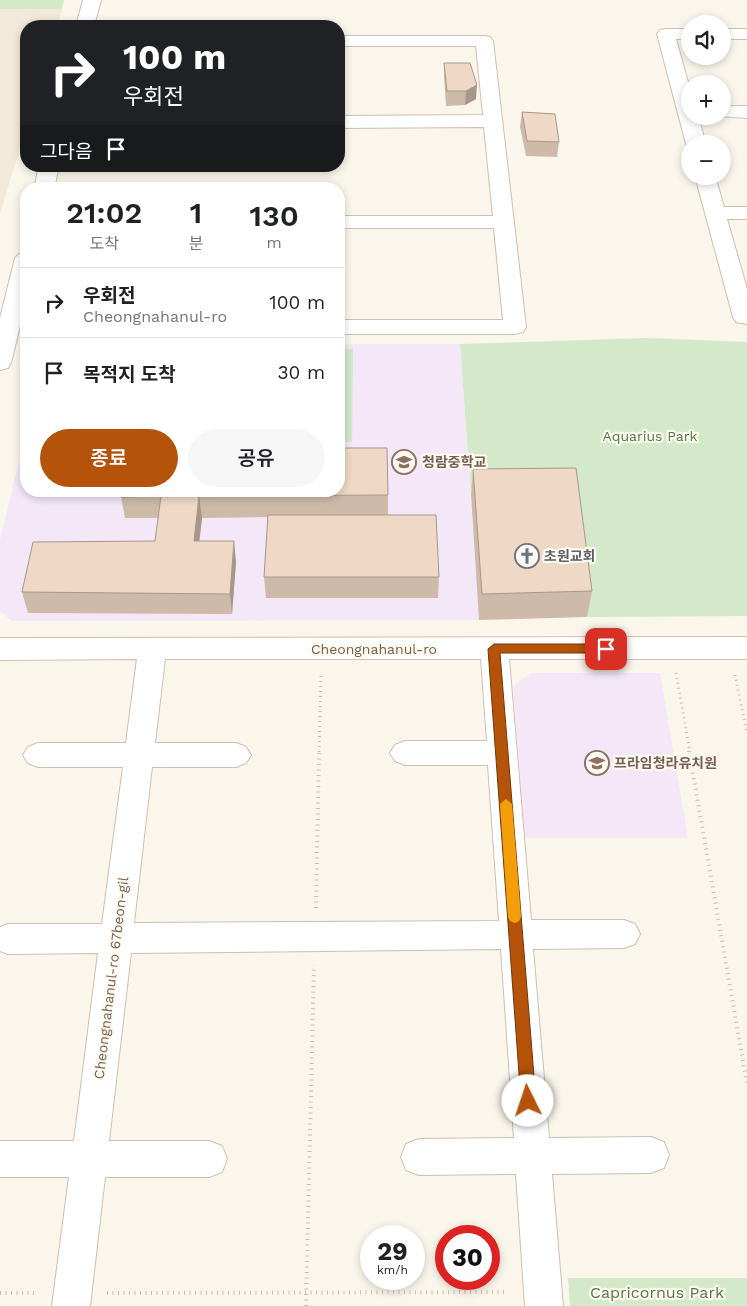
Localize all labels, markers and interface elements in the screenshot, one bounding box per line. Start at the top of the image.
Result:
map controls [681,15,731,185]
button: sound [681,15,731,65]
text: 100 m [123,36,226,78]
icon: right [40,40,105,105]
button: + [681,75,731,125]
text: 우회전 [123,84,184,109]
icon: arrive [102,135,130,163]
button: − [681,135,731,185]
text: 그다음 [40,140,92,163]
text: 21:02 [66,195,142,230]
text: 1 [190,195,202,230]
text: 130 [250,198,299,233]
text: m [267,233,282,252]
text: 도착 [90,234,119,253]
text: 분 [189,234,203,253]
text: 우회전 [83,284,135,307]
icon: right [40,289,68,317]
text: 100 m [269,291,325,314]
text: Cheongnahanul-ro [83,307,227,326]
icon: arrive [40,359,68,387]
text: 30 m [278,361,325,384]
text: 목적지 도착 [83,363,176,386]
park label: Aquarius Park [603,428,697,444]
button: 종료 [40,429,178,487]
button: 공유 [188,429,325,487]
school or university icon: 청람중학교 [391,449,417,475]
place label: 청람중학교 [422,454,487,470]
church icon: 초원교회 [514,543,540,569]
place label: 초원교회 [544,548,596,564]
pin [585,628,627,670]
icon: arrive [592,635,620,663]
street label: Cheongnahanul-ro [311,641,437,657]
school or university icon: 프라임청라유치원 [584,750,610,776]
place label: 프라임청라유치원 [614,755,717,771]
street label: Cheongnahanul-ro 67beon-gil [91,875,131,1080]
position arrow [501,1074,553,1126]
speed limit sign: 30 [435,1225,500,1290]
text: 29 [377,1237,408,1266]
text: km/h [377,1263,408,1277]
park label: Capricornus Park [590,1283,724,1302]

